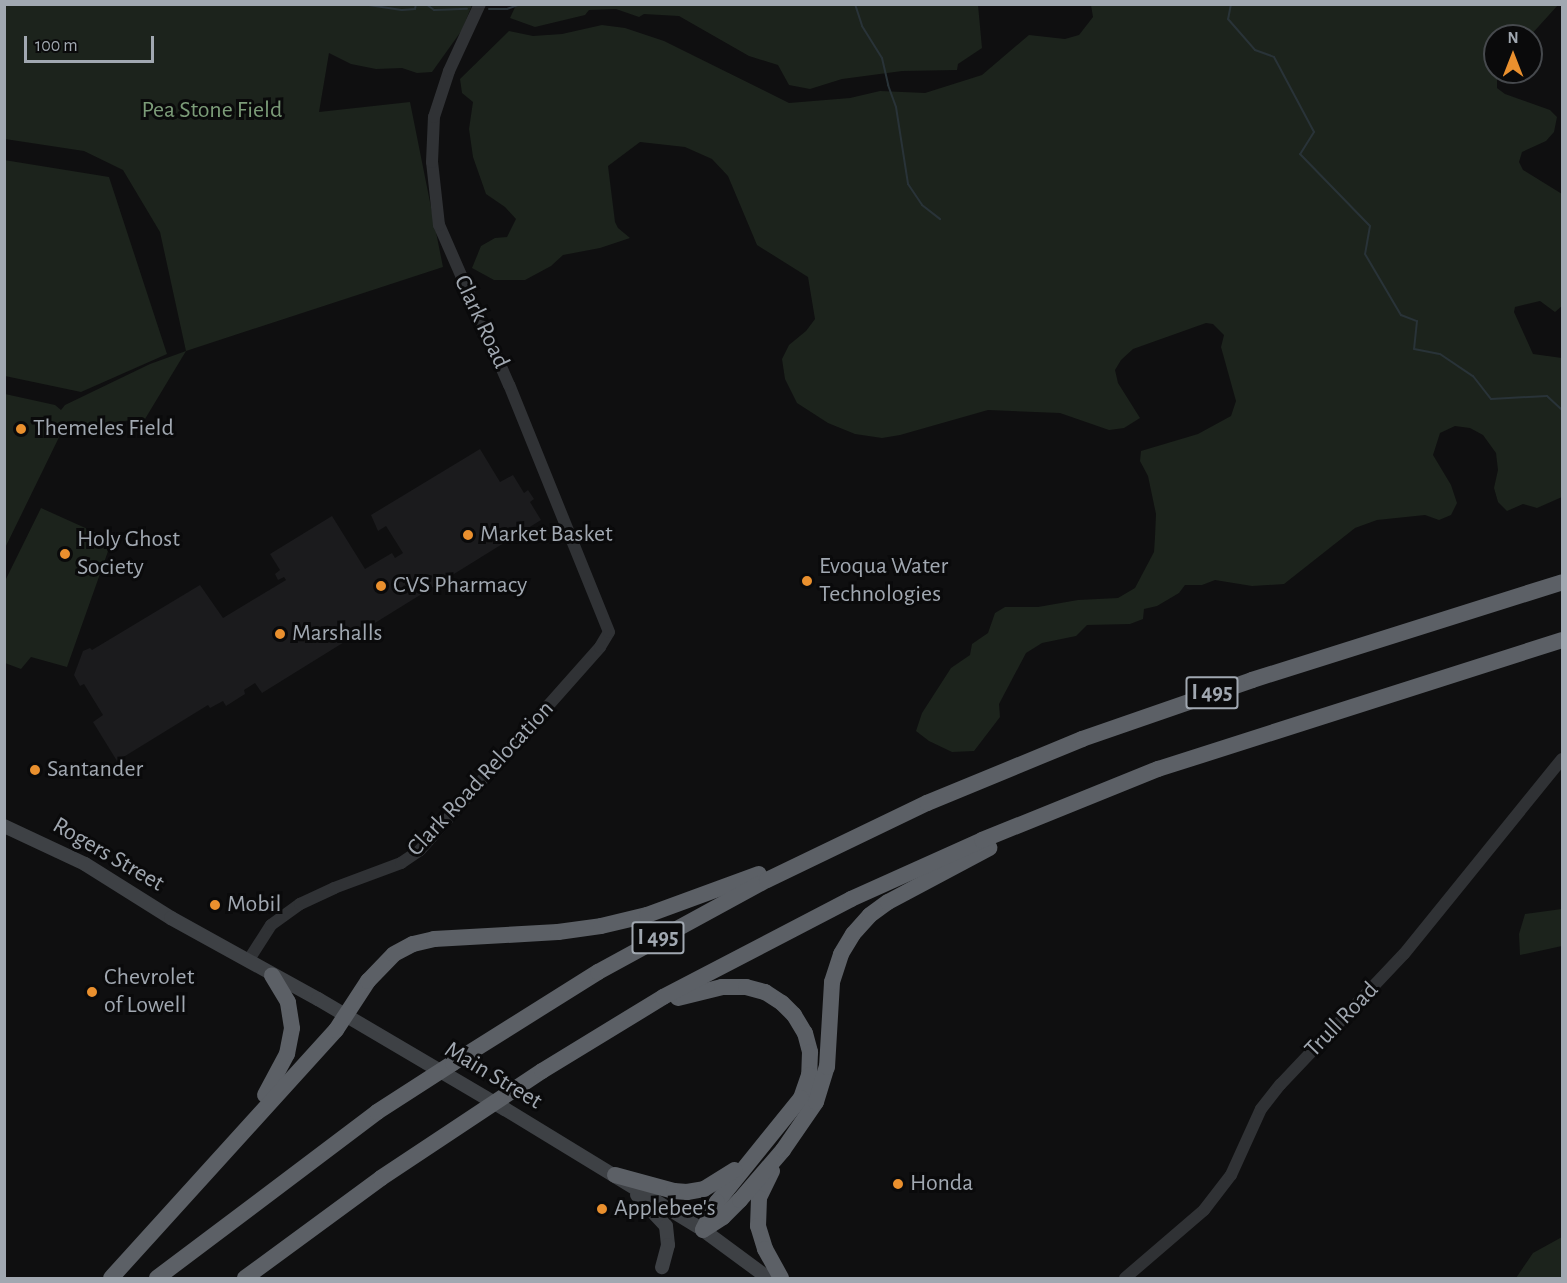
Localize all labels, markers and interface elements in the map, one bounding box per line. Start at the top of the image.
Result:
scale bar [27,24,158,62]
north arrow [1483,24,1543,84]
text: N [1507,30,1519,46]
text: 100 m [35,37,78,55]
park label: Pea Stone Field [142,97,282,125]
street label: Clark Road [447,271,515,373]
place label: Themeles Field [33,415,174,443]
marker: Themeles Field [14,422,28,436]
place label: Market Basket [480,521,613,549]
place label: Holy Ghost Society [77,526,180,582]
marker: Market Basket [461,528,475,542]
marker: Holy Ghost Society [58,547,72,561]
place label: Evoqua Water Technologies [819,553,948,609]
place label: CVS Pharmacy [393,572,527,600]
marker: Evoqua Water Technologies [800,574,814,588]
marker: CVS Pharmacy [374,579,388,593]
place label: Marshalls [292,620,382,648]
marker: Marshalls [273,627,287,641]
road number: I 495 [1185,674,1239,712]
street label: Clark Road Relocation [401,695,561,863]
place label: Santander [47,756,143,784]
marker: Santander [28,763,42,777]
street label: Rogers Street [47,812,169,898]
place label: Mobil [227,891,281,919]
marker: Mobil [208,898,222,912]
road number: I 495 [631,919,685,957]
place label: Chevrolet of Lowell [104,964,194,1020]
street label: Trull Road [1299,976,1385,1064]
marker: Chevrolet of Lowell [85,985,99,999]
street label: Main Street [439,1036,547,1116]
place label: Honda [910,1170,973,1198]
marker: Honda [891,1177,905,1191]
place label: Applebee's [614,1195,716,1223]
marker: Applebee's [595,1202,609,1216]

